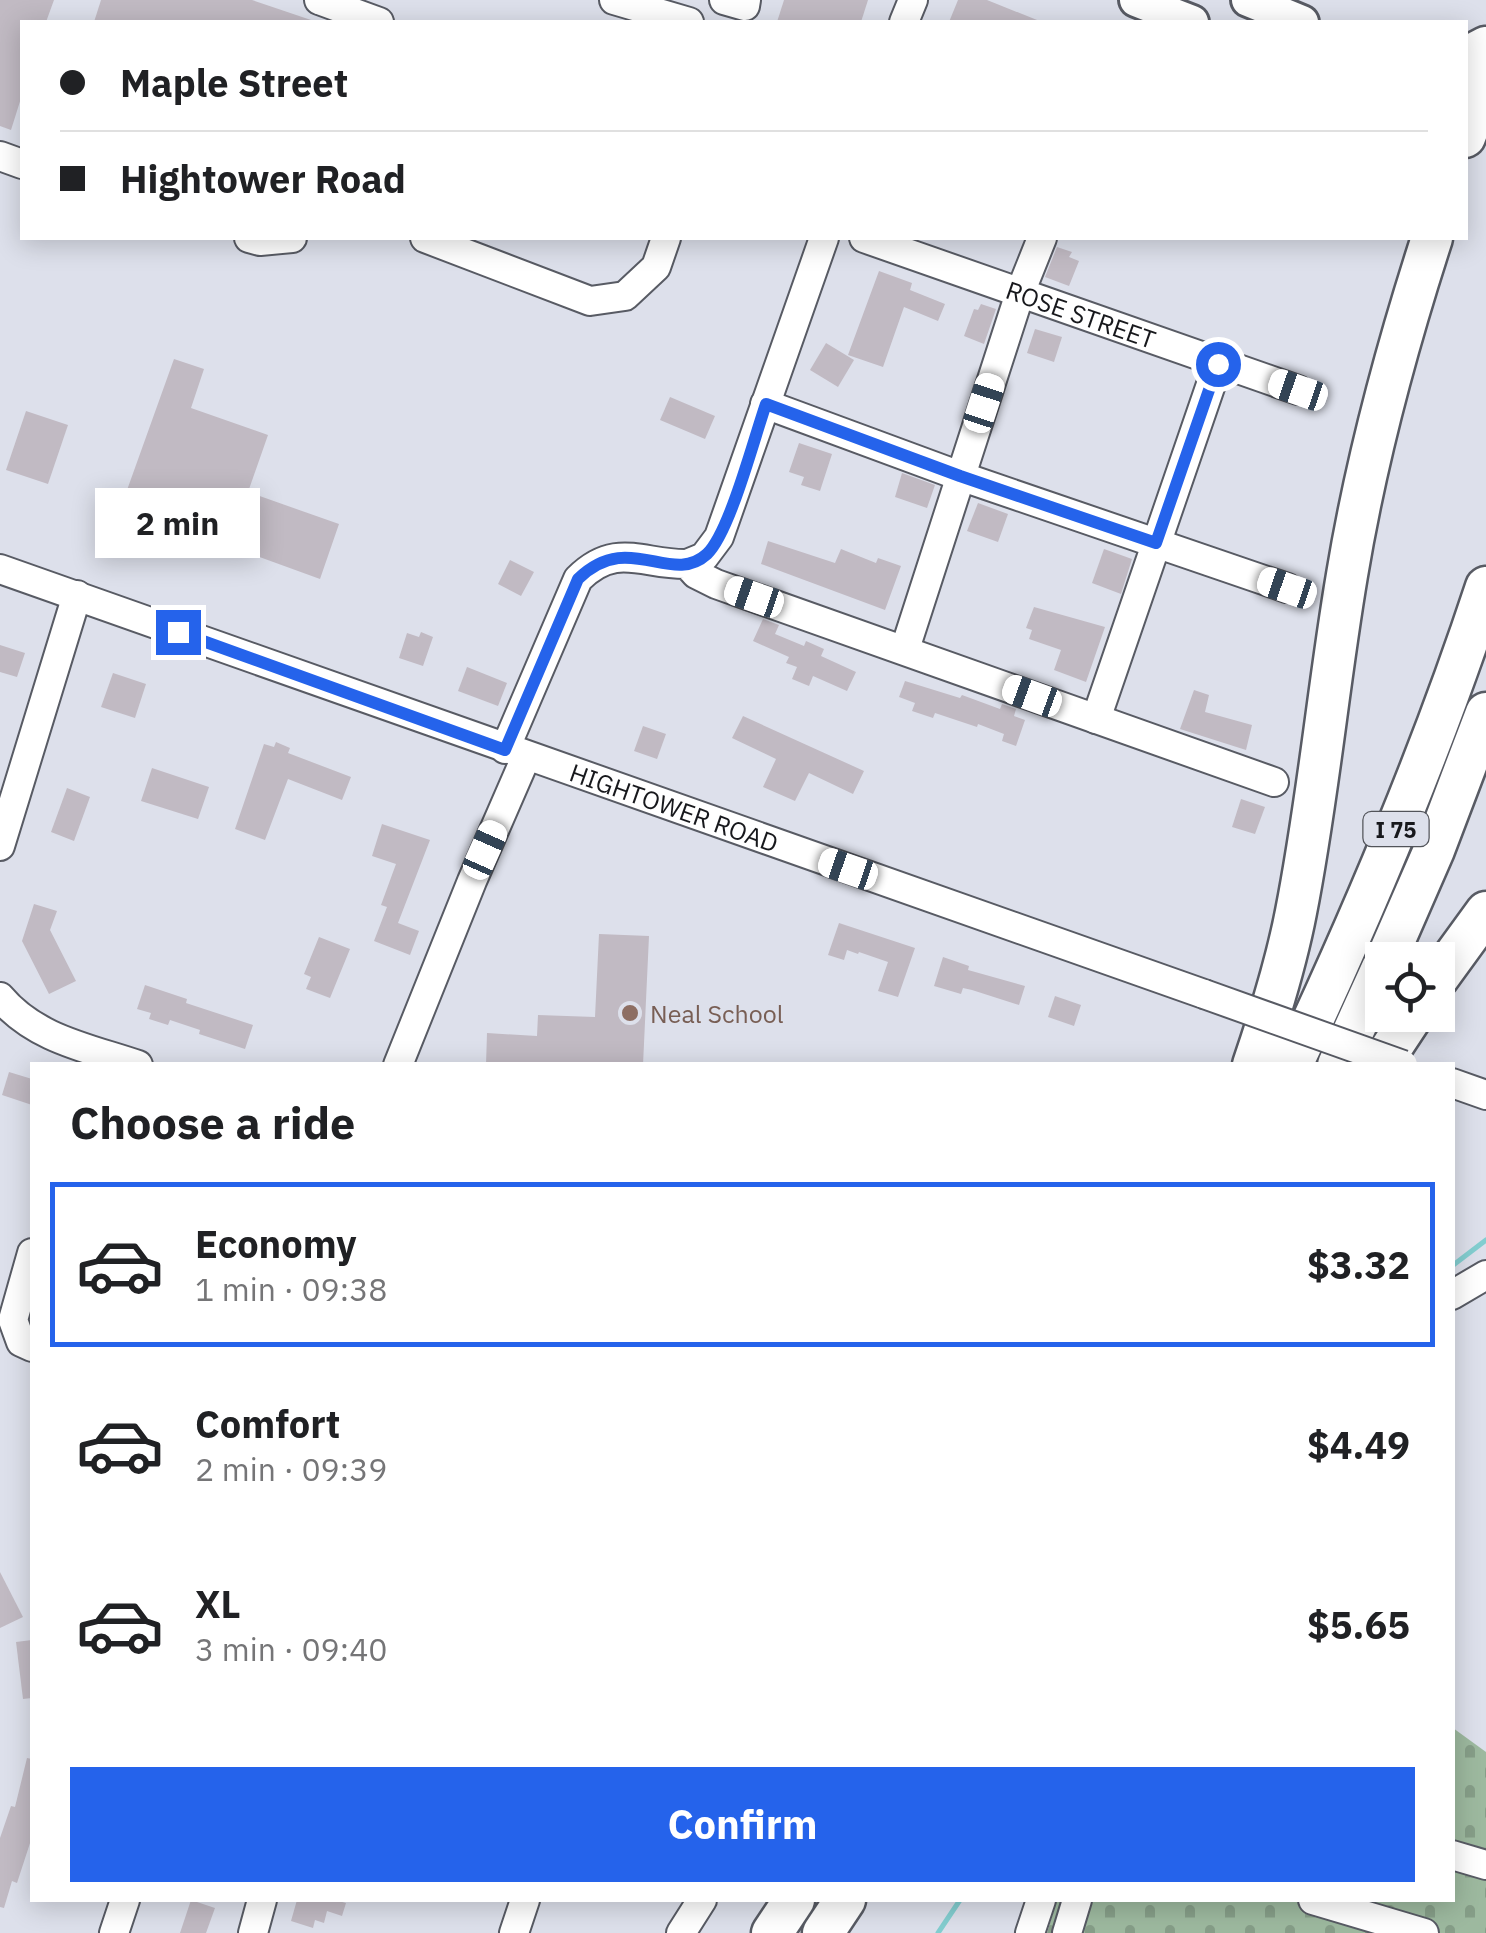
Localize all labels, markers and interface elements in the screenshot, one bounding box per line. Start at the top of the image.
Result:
text: Maple Street [120,58,348,107]
text: Hightower Road [120,154,406,203]
street label: ROSE STREET [1002,273,1160,355]
route start [1196,342,1241,387]
car [1265,366,1331,414]
car [960,370,1008,436]
callout: 2 min [96,487,260,557]
text: 2 min [136,502,219,544]
car [1254,564,1320,612]
car [721,573,787,621]
route end [156,610,201,655]
car [999,672,1065,720]
street label: HIGHTOWER ROAD [565,755,783,859]
road number: I 75 [1364,812,1428,846]
car [459,816,511,884]
car [815,845,881,893]
map controls [1365,942,1455,1032]
button: locate [1365,942,1455,1032]
place label: Neal School [650,997,784,1030]
marker: Neal School [619,1002,641,1024]
text: Choose a ride [70,1093,355,1151]
text: Economy [195,1219,357,1268]
icon: car [75,1220,165,1310]
text: $3.32 [1307,1240,1410,1289]
text: 1 min · 09:38 [195,1268,388,1310]
text: Comfort [195,1399,340,1448]
icon: car [75,1400,165,1490]
text: $4.49 [1307,1420,1410,1469]
text: 2 min · 09:39 [195,1448,388,1490]
text: XL [195,1579,241,1628]
icon: car [75,1580,165,1670]
text: $5.65 [1307,1600,1410,1649]
text: 3 min · 09:40 [195,1628,388,1670]
button: Confirm [70,1767,1415,1882]

